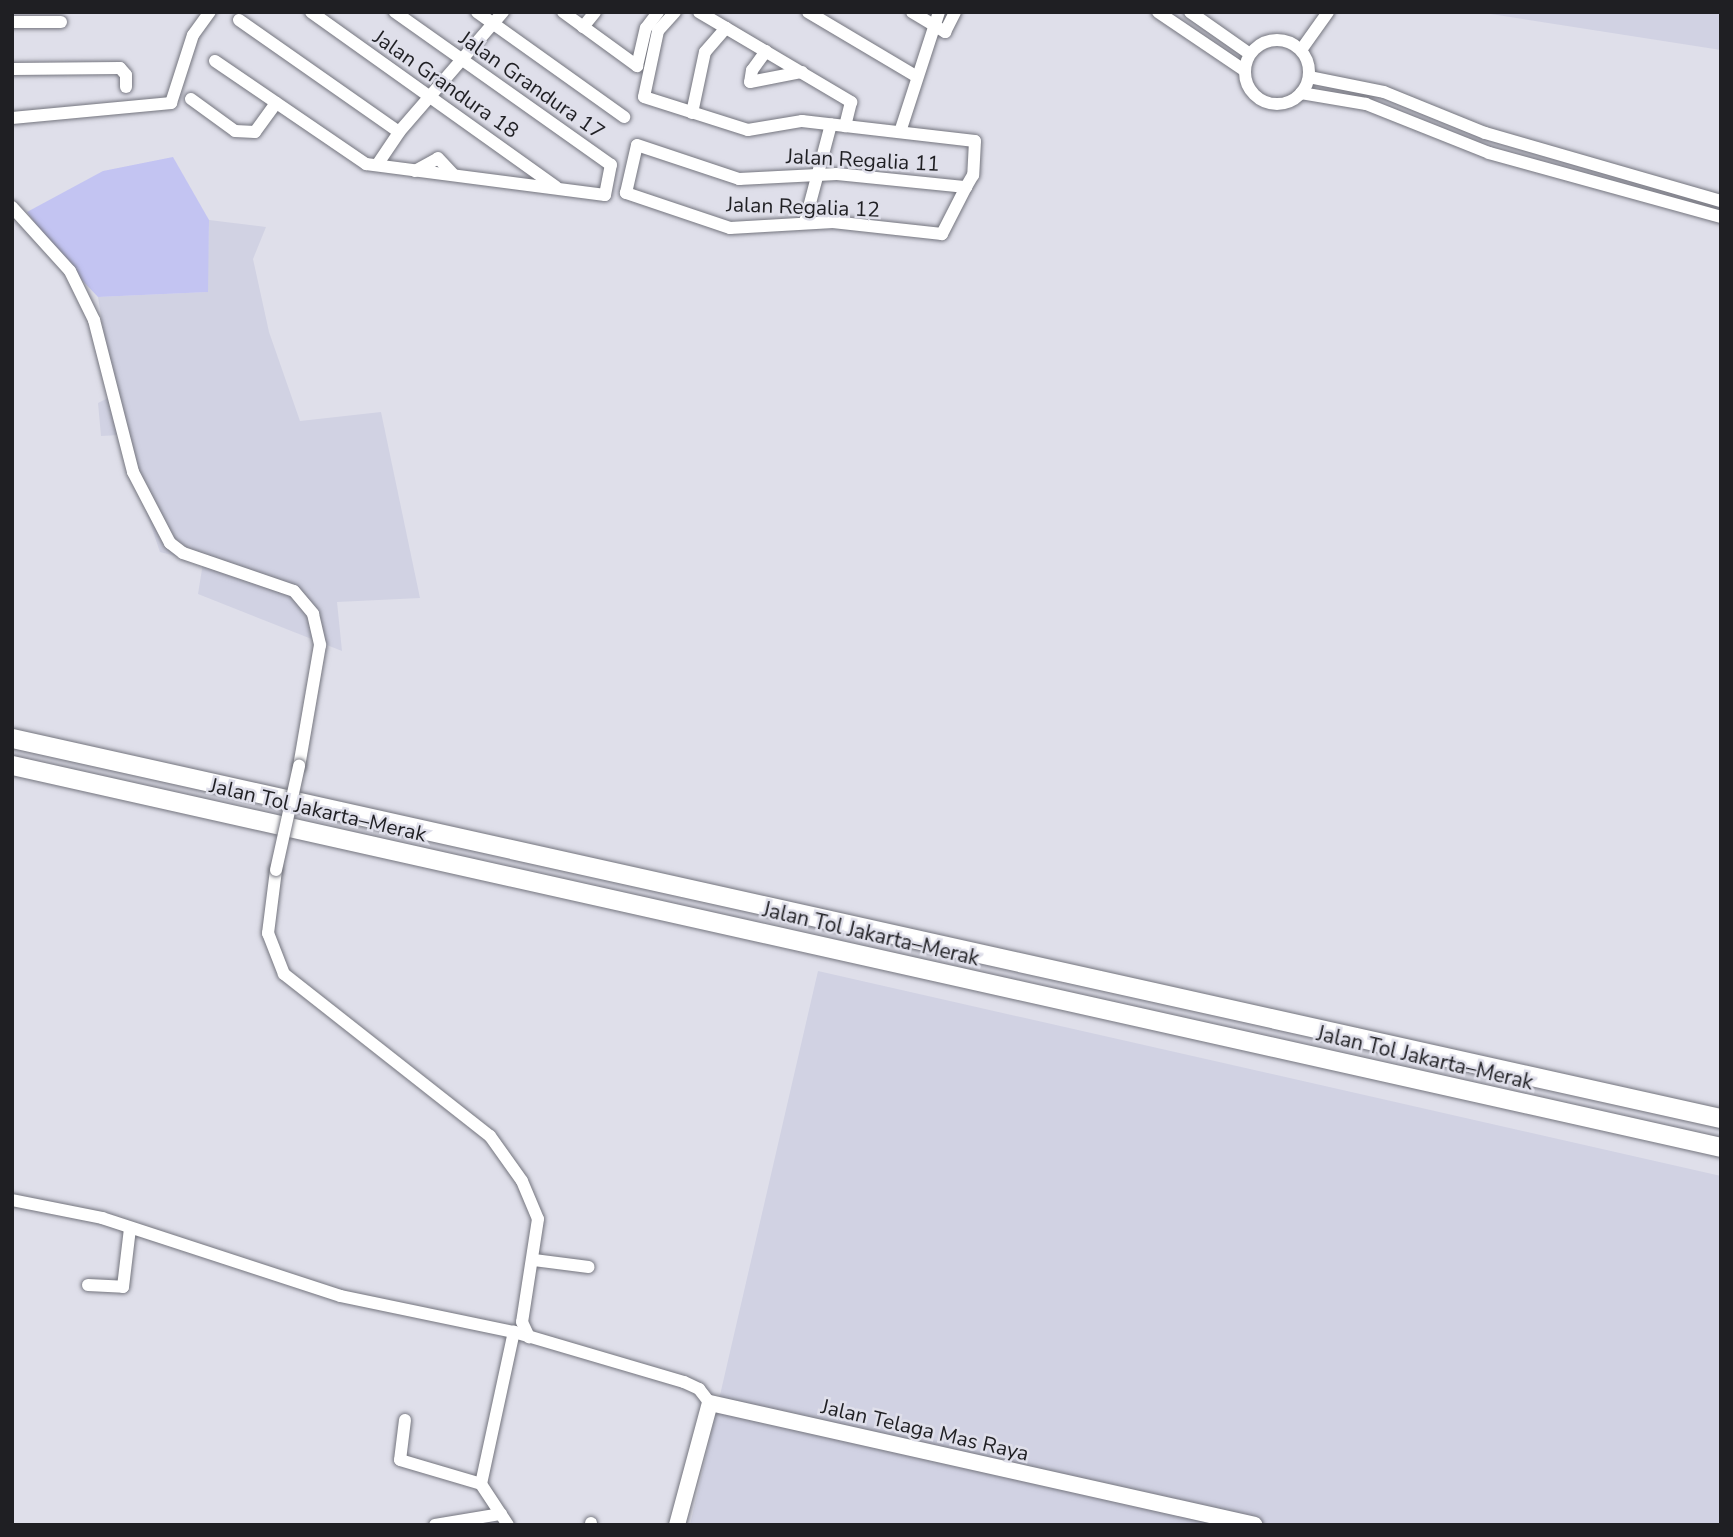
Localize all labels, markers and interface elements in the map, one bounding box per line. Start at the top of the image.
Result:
street label: Jalan Grandura 18 [369,24,523,144]
street label: Jalan Grandura 17 [455,25,609,145]
street label: Jalan Regalia 11 [786,143,940,177]
street label: Jalan Regalia 12 [726,192,880,222]
street label: Jalan Tol Jakarta–Merak [207,773,429,847]
street label: Jalan Tol Jakarta–Merak [760,897,982,971]
street label: Jalan Tol Jakarta–Merak [1314,1021,1536,1095]
street label: Jalan Telaga Mas Raya [819,1394,1031,1466]

